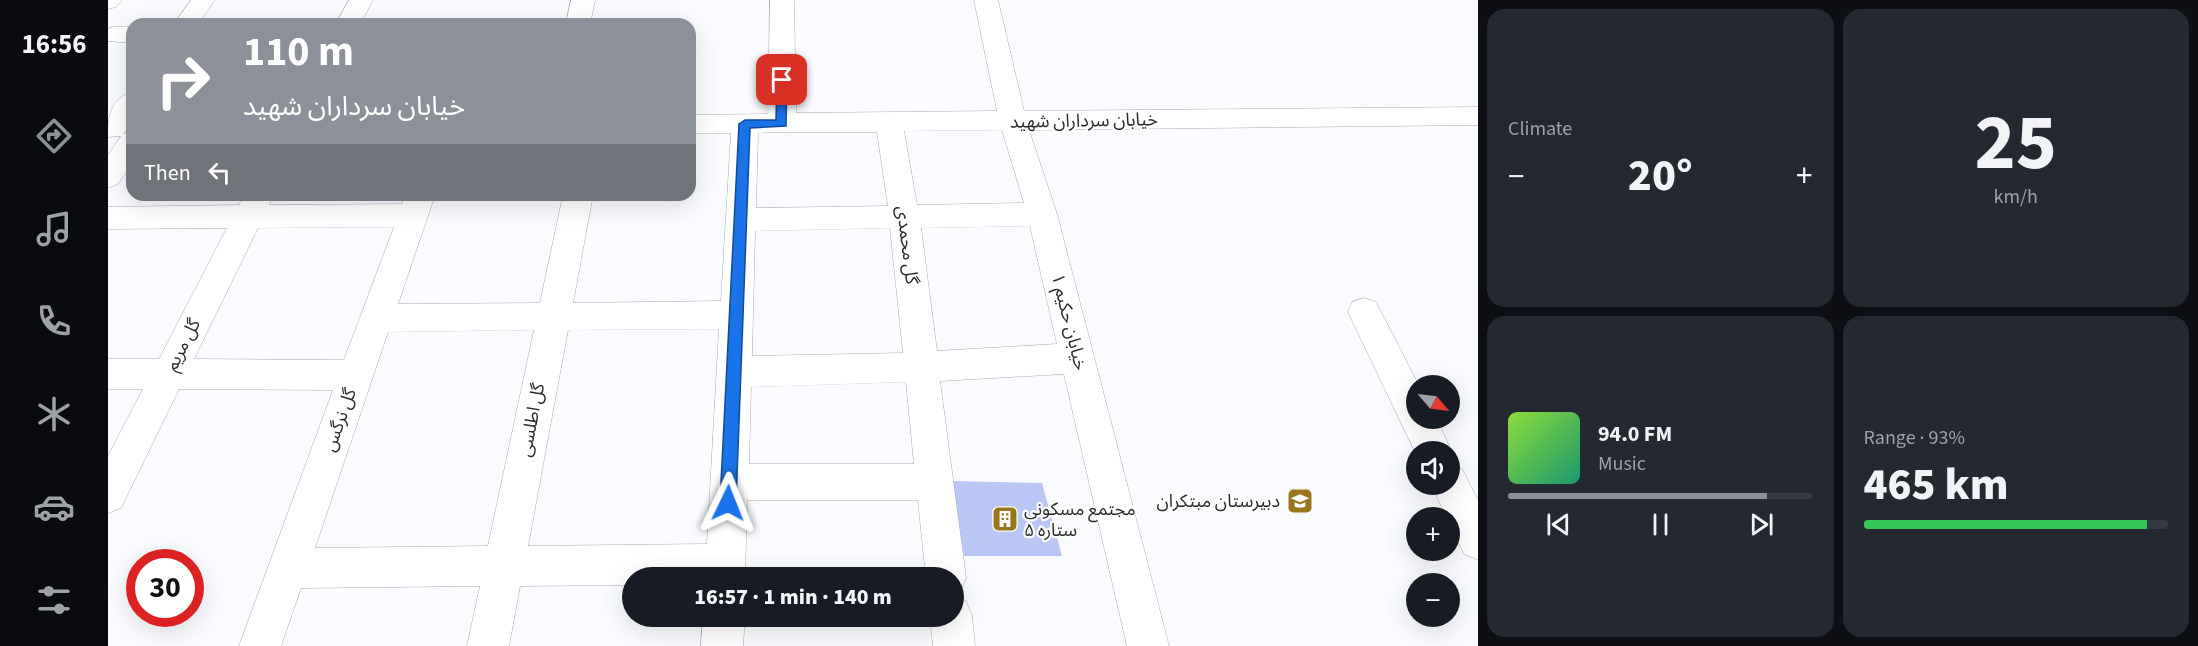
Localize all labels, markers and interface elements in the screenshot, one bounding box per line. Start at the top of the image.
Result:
text: 110 m [243,22,354,82]
text: 16:56 [21,25,87,64]
icon: right [144,42,222,120]
pin [756,54,807,105]
icon: arrive [765,63,798,96]
text: خیابان سرداران شهید [243,87,465,126]
text: 25 [1975,88,2057,199]
street label: خیابان سرداران شهید [1010,107,1158,135]
icon: directions [33,115,75,157]
text: Climate [1508,115,1572,143]
text: 20° [1628,144,1693,208]
text: − [1508,153,1524,200]
text: + [1796,153,1812,200]
icon: left [203,156,236,189]
text: Then [144,157,191,189]
text: km/h [1994,183,2038,211]
street label: گل محمدی [890,204,924,286]
icon: music [33,208,75,250]
street label: خیابان حکیم ۱ [1045,271,1093,373]
icon: phone [33,300,75,342]
street label: گل مریم [159,314,207,375]
north arrow [1406,375,1460,429]
map controls [1406,375,1460,627]
street label: گل اطلسی [513,380,551,459]
street label: گل نرگس [317,384,363,455]
icon: climate [33,393,75,435]
text: 94.0 FM [1598,418,1672,450]
text: Range · 93% [1864,424,1965,452]
button: sound [1406,441,1460,495]
text: Music [1598,450,1646,478]
text: 465 km [1864,453,2009,517]
position arrow [696,471,760,535]
icon: car [33,486,75,528]
school or university icon: دبیرستان مبتکران [1285,486,1315,516]
place label: دبیرستان مبتکران [1157,489,1280,514]
place label: مجتمع مسکونی ستاره ۵ [1024,497,1136,543]
building icon: مجتمع مسکونی ستاره ۵ [990,504,1020,534]
button: + [1406,507,1460,561]
icon: previous [1542,508,1575,541]
icon: pause [1644,508,1677,541]
icon: next [1745,508,1778,541]
speed limit sign: 30 [126,549,204,627]
button: − [1406,573,1460,627]
icon: filters [33,579,75,621]
text: 16:57 · 1 min · 140 m [694,581,892,613]

